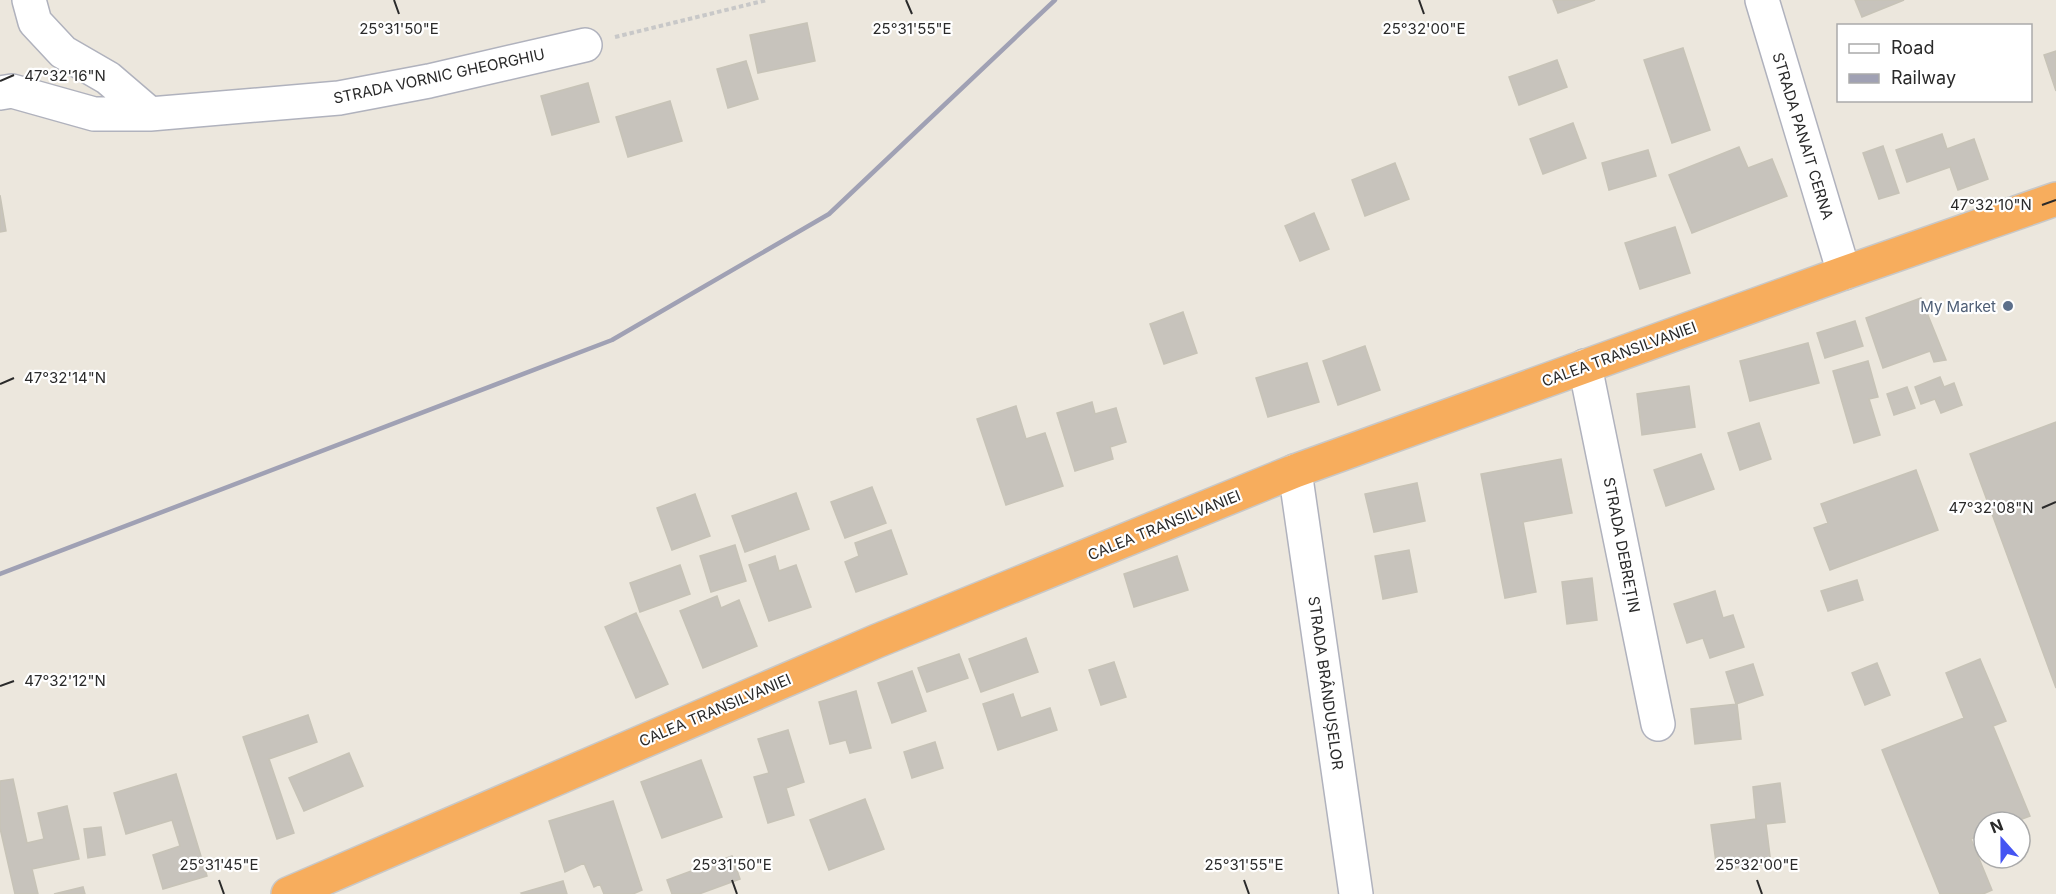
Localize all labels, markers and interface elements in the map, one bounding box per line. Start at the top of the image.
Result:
text: 25°31'50"E [359,19,439,38]
text: 25°31'55"E [872,19,952,38]
text: 25°32'00"E [1383,19,1465,38]
legend [1837,24,2032,102]
text: Road [1891,37,1934,58]
street label: STRADA VORNIC GHEORGHIU [332,44,546,108]
street label: STRADA PANAIT CERNA [1768,50,1838,222]
text: 47°32'16"N [24,66,106,85]
text: Railway [1891,67,1956,88]
text: 47°32'10"N [1950,195,2032,214]
place label: My Market [1920,297,1996,316]
marker: My Market [2001,299,2015,313]
street label: CALEA TRANSILVANIEI [1539,317,1699,391]
text: 47°32'14"N [24,368,106,387]
street label: STRADA DEBREȚIN [1600,476,1644,614]
street label: CALEA TRANSILVANIEI [1085,486,1243,564]
text: 47°32'08"N [1949,498,2033,517]
street label: STRADA BRÂNDUȘELOR [1304,595,1348,771]
street label: CALEA TRANSILVANIEI [636,669,794,751]
text: 47°32'12"N [24,671,106,690]
north arrow [1972,810,2032,870]
text: N [1987,814,2006,838]
text: 25°31'45"E [180,855,258,874]
text: 25°31'50"E [692,855,772,874]
text: 25°31'55"E [1204,855,1284,874]
text: 25°32'00"E [1716,855,1798,874]

